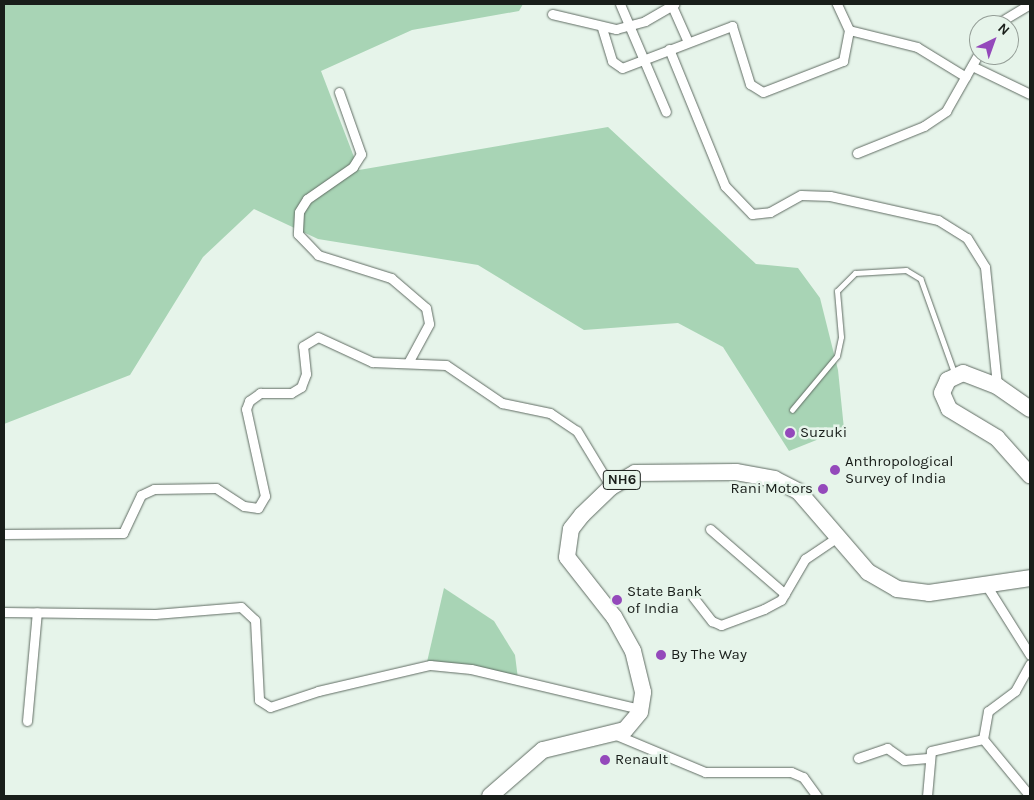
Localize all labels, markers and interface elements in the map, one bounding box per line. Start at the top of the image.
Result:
north arrow [969,15,1019,65]
text: N [994,20,1013,39]
place label: Suzuki [800,424,847,442]
marker: Suzuki [784,427,796,439]
place label: Anthropological Survey of India [845,452,953,487]
marker: Anthropological Survey of India [829,464,841,476]
road number: NH6 [602,468,642,492]
place label: Rani Motors [730,480,813,498]
marker: Rani Motors [817,483,829,495]
place label: State Bank of India [627,582,702,617]
marker: State Bank of India [611,594,623,606]
place label: By The Way [671,646,747,664]
marker: By The Way [655,649,667,661]
place label: Renault [615,751,668,769]
marker: Renault [599,754,611,766]

